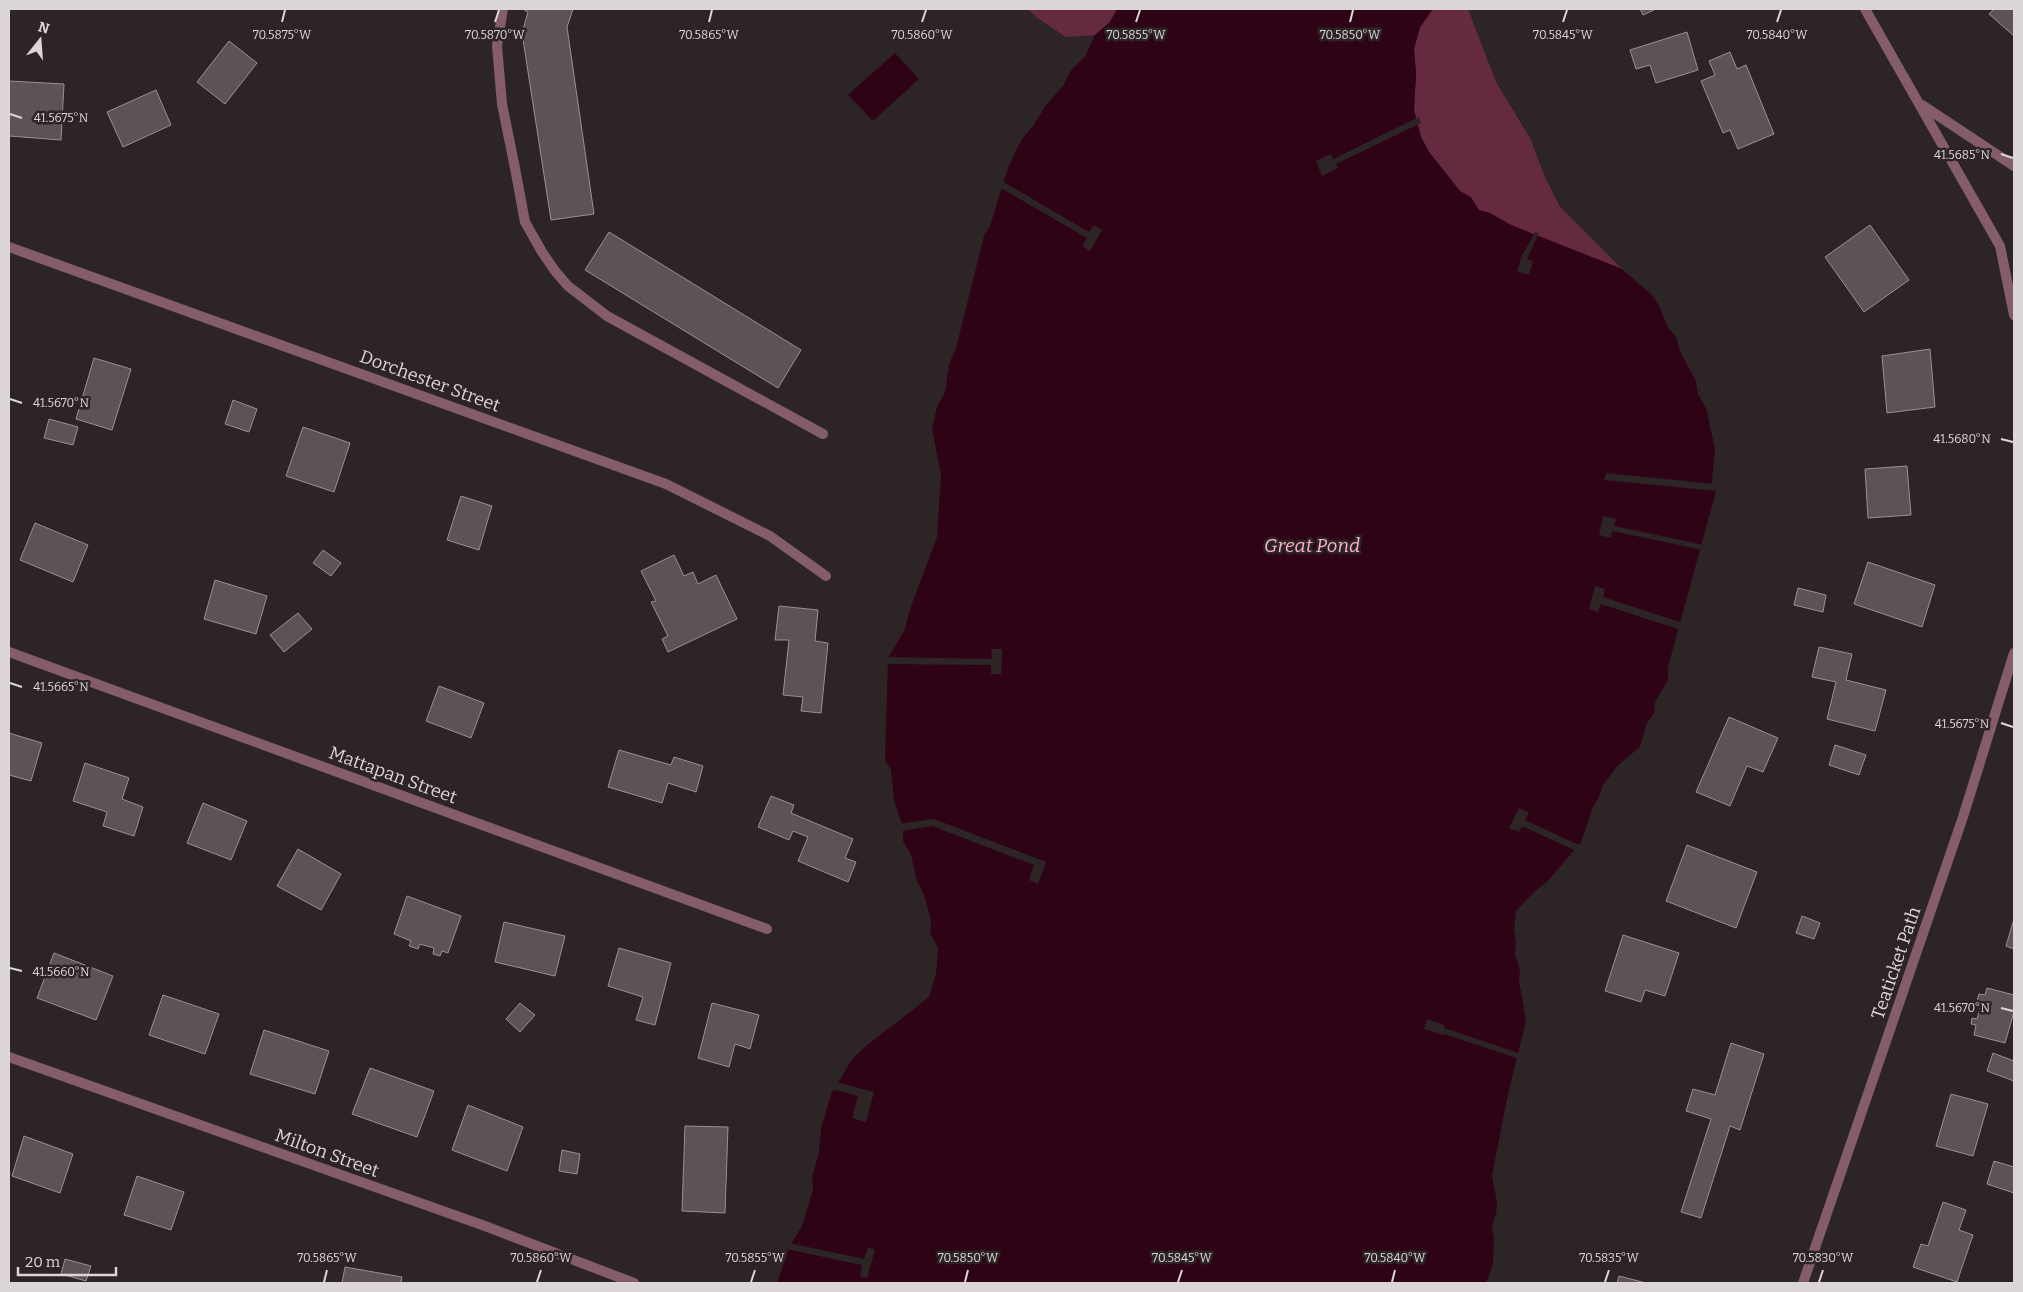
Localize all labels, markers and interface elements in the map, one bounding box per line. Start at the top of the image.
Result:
north arrow [15,15,65,65]
text: N [36,18,51,38]
text: 70.5875°W [253,28,312,42]
text: 70.5870°W [465,28,526,42]
text: 70.5865°W [679,28,739,42]
text: 70.5860°W [891,28,953,42]
text: 70.5855°W [1106,28,1166,42]
text: 70.5850°W [1320,28,1381,42]
text: 70.5845°W [1533,28,1594,42]
text: 70.5840°W [1746,28,1808,42]
text: 41.5675°N [34,111,89,125]
text: 41.5685°N [1934,148,1991,162]
street label: Dorchester Street [357,345,504,417]
text: 41.5670°N [33,396,89,410]
text: 41.5680°N [1933,432,1991,446]
water label: Great Pond [1264,534,1360,557]
text: 41.5665°N [33,680,89,694]
text: 41.5675°N [1935,717,1990,731]
street label: Mattapan Street [326,742,460,809]
street label: Teaticket Path [1867,904,1925,1022]
text: 41.5660°N [32,965,90,979]
text: 41.5670°N [1934,1001,1990,1015]
street label: Milton Street [272,1124,382,1182]
scale bar [18,1244,115,1276]
text: 70.5865°W [297,1251,357,1265]
text: 70.5860°W [510,1251,572,1265]
text: 70.5855°W [725,1251,785,1265]
text: 70.5850°W [938,1251,999,1265]
text: 70.5845°W [1152,1251,1213,1265]
text: 70.5840°W [1364,1251,1426,1265]
text: 70.5835°W [1579,1251,1639,1265]
text: 70.5830°W [1793,1251,1854,1265]
text: 20 m [25,1253,61,1271]

